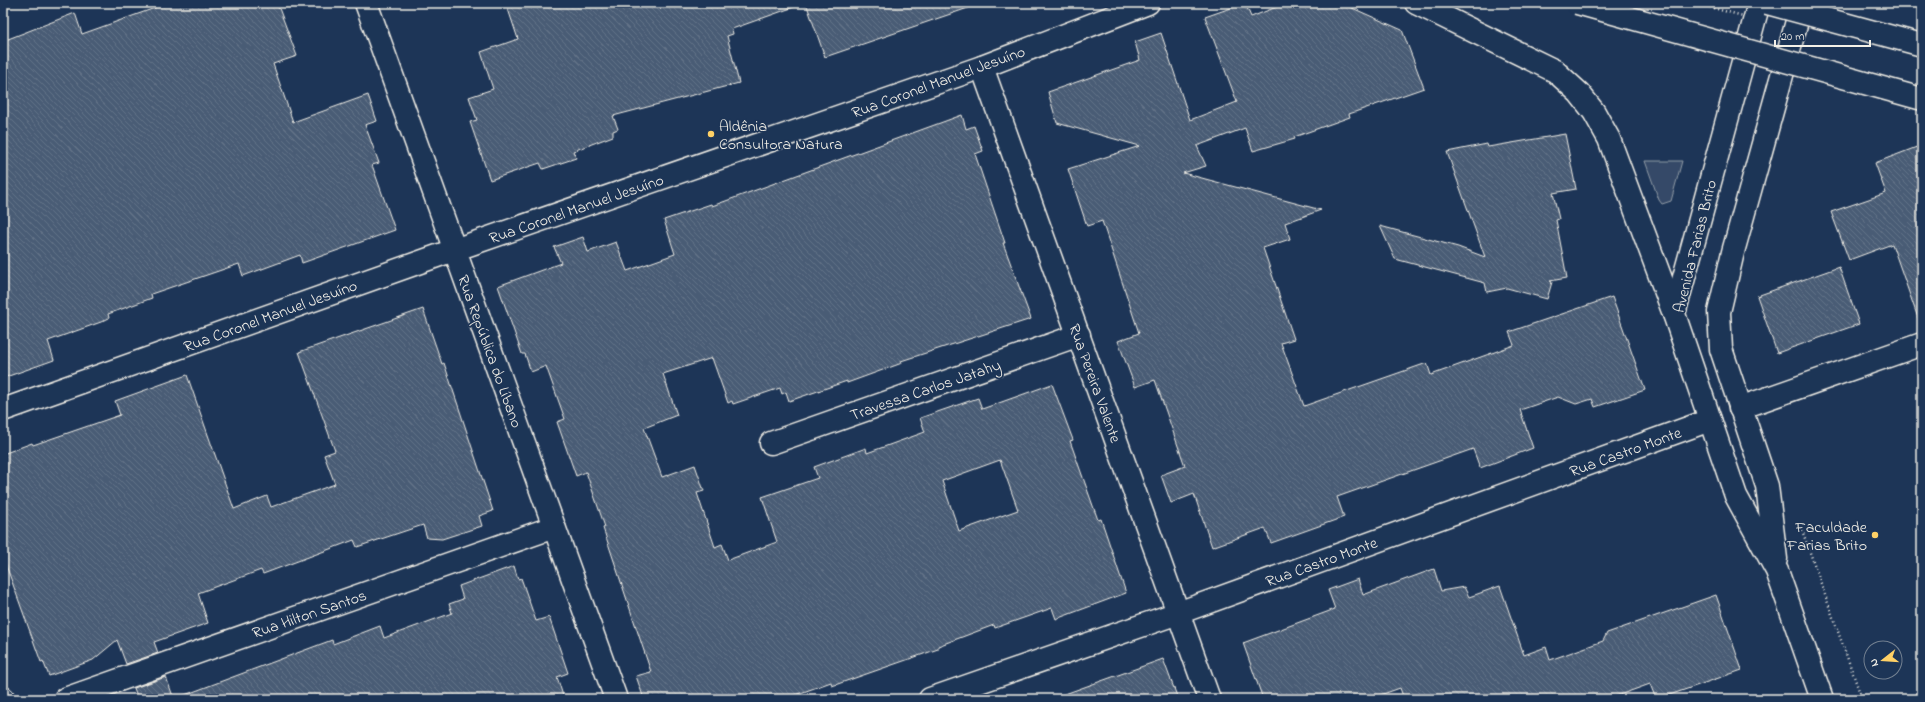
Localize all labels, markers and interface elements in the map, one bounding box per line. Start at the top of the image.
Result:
scale bar [1775,22,1870,48]
text: 20 m [1781,28,1804,46]
street label: Rua Coronel Manuel Jesuíno [848,40,1029,125]
place label: Aldênia Consultora Natura [719,115,843,157]
marker: Aldênia Consultora Natura [706,129,716,139]
street label: Rua Coronel Manuel Jesuíno [486,169,667,251]
street label: Avenida Farias Brito [1668,178,1724,315]
street label: Rua República do Líbano [450,272,528,431]
street label: Rua Coronel Manuel Jesuíno [180,274,361,359]
street label: Rua Pereira Valente [1061,321,1127,447]
street label: Travessa Carlos Jatahy [847,354,1004,428]
street label: Rua Castro Monte [1566,421,1686,484]
place label: Faculdade Farias Brito [1786,516,1868,558]
marker: Faculdade Farias Brito [1870,530,1880,540]
street label: Rua Castro Monte [1262,531,1382,594]
street label: Rua Hilton Santos [249,584,370,646]
north arrow [1863,640,1903,680]
text: N [1866,657,1883,669]

